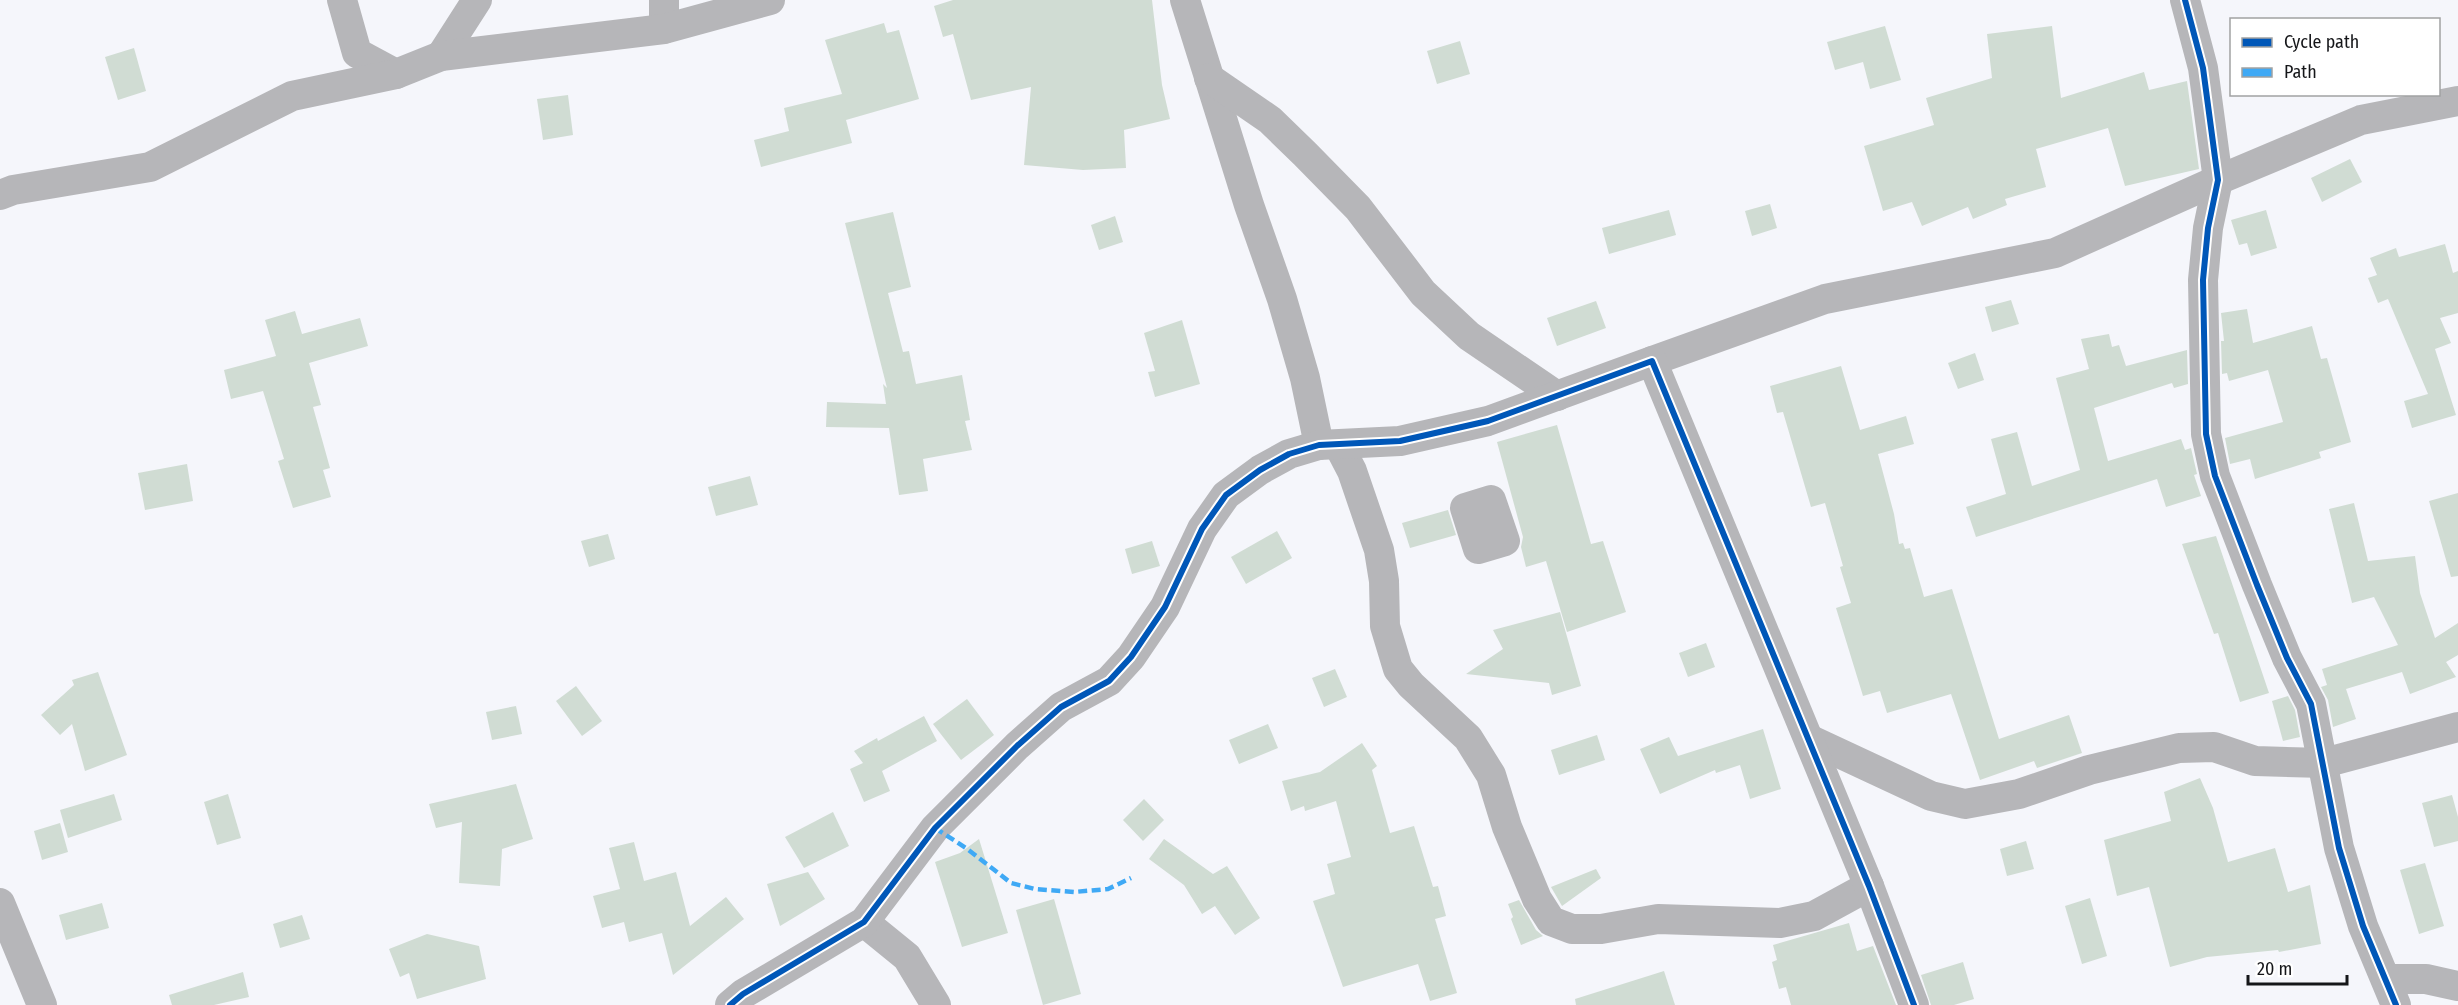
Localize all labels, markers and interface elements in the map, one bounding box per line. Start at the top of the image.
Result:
legend [2230,18,2440,96]
text: Cycle path [2284,31,2359,53]
text: Path [2284,61,2317,83]
scale bar [2248,948,2347,986]
text: 20 m [2257,958,2292,980]

